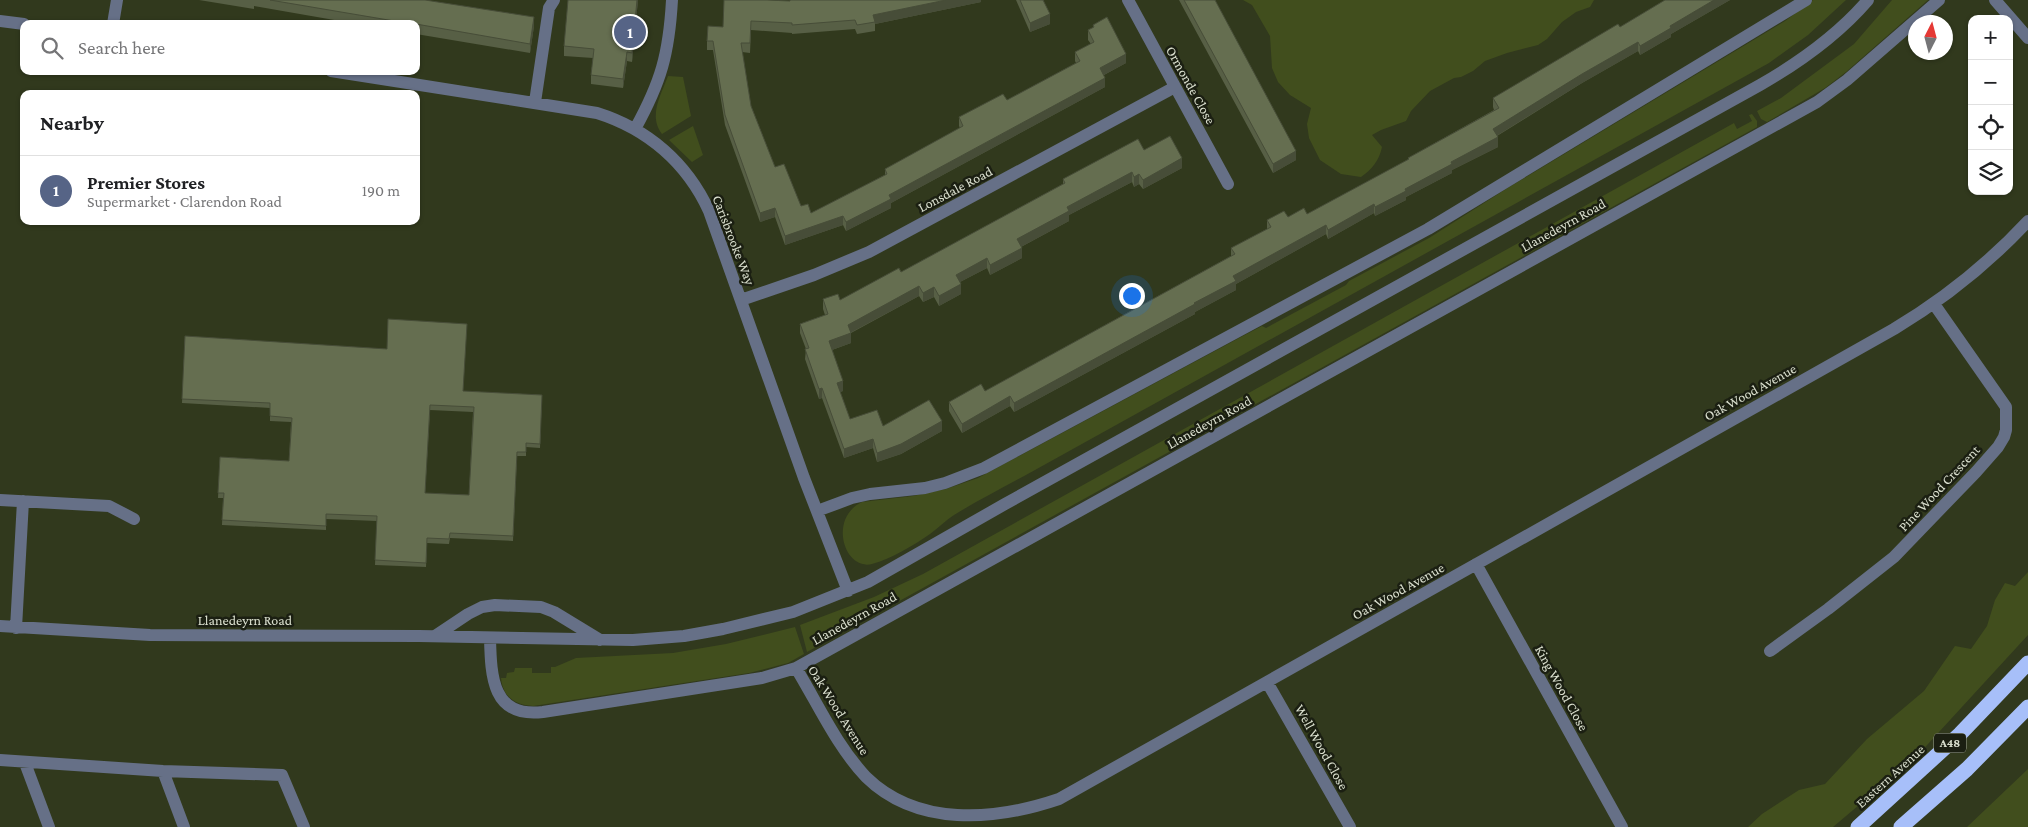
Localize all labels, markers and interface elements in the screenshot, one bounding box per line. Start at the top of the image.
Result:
pin: 1 [614,13,646,51]
north arrow [1908,15,1953,60]
map controls [1968,15,2013,195]
button: + [1968,15,2013,60]
search box [20,20,420,75]
icon: search [38,34,66,62]
text: Search here [78,37,165,58]
street label: Ormonde Close [1163,43,1219,127]
button: − [1968,60,2013,105]
button: locate [1968,105,2013,150]
text: Nearby [40,111,104,135]
button: layers [1968,150,2013,195]
street label: Lonsdale Road [915,162,995,215]
text: Premier Stores [87,172,205,193]
text: 1 [53,182,59,199]
text: 190 m [362,182,400,199]
text: Supermarket · Clarendon Road [87,193,282,210]
street label: Carisbrooke Way [710,193,759,288]
street label: Llanedeyrn Road [1518,195,1609,255]
your location [1119,283,1145,309]
street label: Oak Wood Avenue [1701,360,1799,424]
street label: Llanedeyrn Road [1164,392,1255,452]
street label: Pine Wood Crescent [1895,441,1983,534]
street label: Oak Wood Avenue [1349,559,1447,623]
street label: Llanedeyrn Road [809,588,900,648]
street label: Llanedeyrn Road [198,612,293,628]
street label: King Wood Close [1532,642,1592,734]
street label: Oak Wood Avenue [805,662,873,758]
street label: Well Wood Close [1292,702,1352,792]
road number: A48 [1934,734,1966,752]
street label: Eastern Avenue [1852,741,1928,811]

